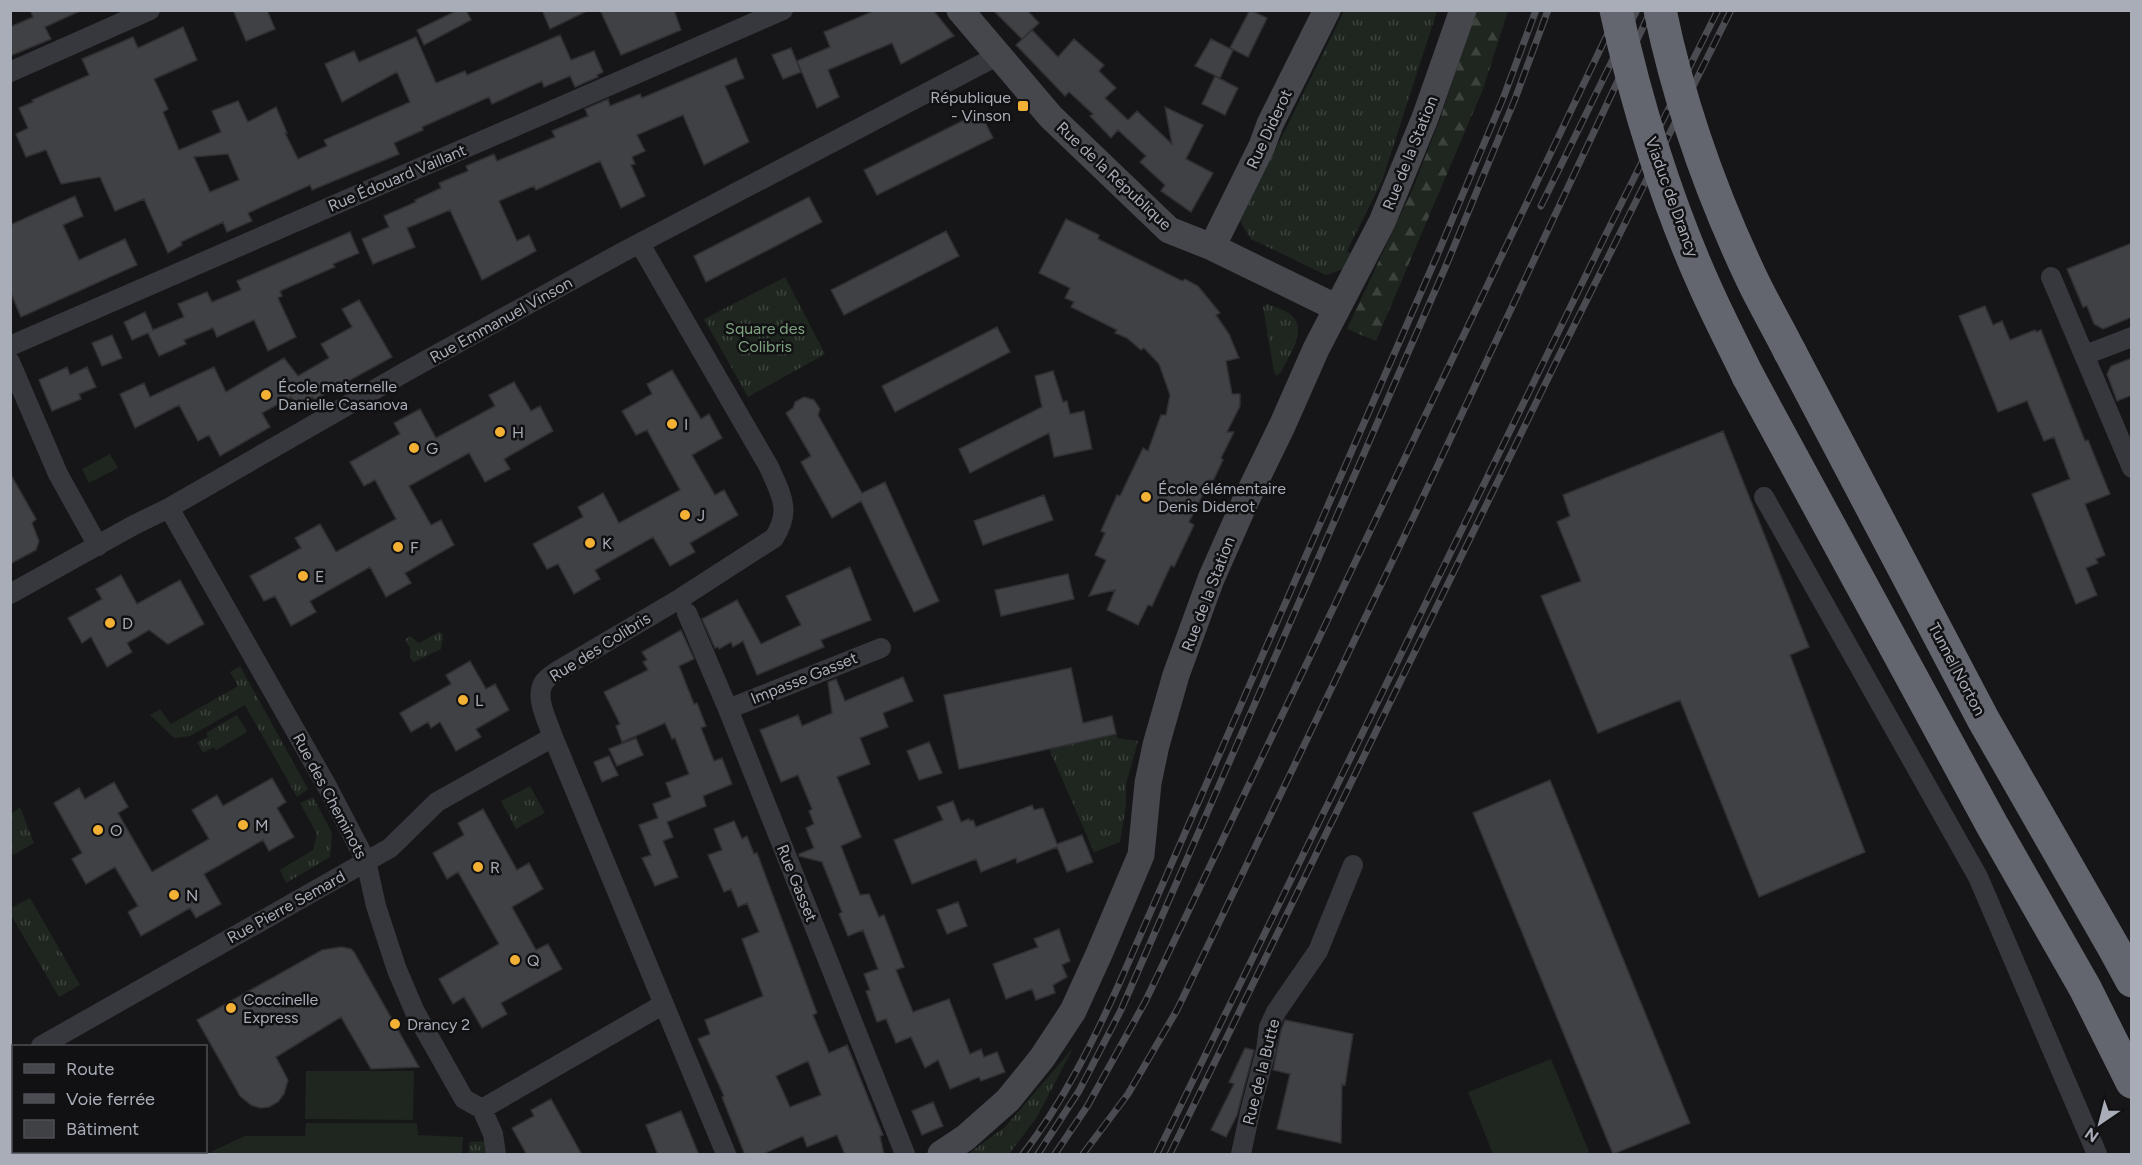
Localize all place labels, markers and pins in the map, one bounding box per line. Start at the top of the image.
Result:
place label: République - Vinson [930,88,1011,125]
marker: République - Vinson [1016,99,1030,113]
place label: École maternelle Danielle Casanova [278,377,408,414]
marker: École maternelle Danielle Casanova [259,388,273,402]
place label: I [684,415,688,434]
marker: I [665,417,679,431]
place label: H [512,423,524,442]
marker: H [493,425,507,439]
place label: G [426,439,438,458]
marker: G [407,441,421,455]
place label: École élémentaire Denis Diderot [1158,479,1286,516]
marker: École élémentaire Denis Diderot [1139,490,1153,504]
place label: J [697,506,705,525]
marker: J [678,508,692,522]
place label: K [602,534,612,553]
marker: K [583,536,597,550]
place label: F [410,538,419,557]
marker: F [391,540,405,554]
place label: E [315,567,324,586]
marker: E [296,569,310,583]
place label: D [122,614,133,633]
marker: D [103,616,117,630]
place label: L [475,691,484,710]
marker: L [456,693,470,707]
place label: M [255,816,269,835]
marker: M [236,818,250,832]
place label: O [110,821,122,840]
marker: O [91,823,105,837]
place label: R [490,858,500,877]
marker: R [471,860,485,874]
place label: N [186,886,198,905]
marker: N [167,888,181,902]
place label: Q [527,951,539,970]
marker: Q [508,953,522,967]
place label: Coccinelle Express [243,990,319,1027]
marker: Coccinelle Express [224,1001,238,1015]
place label: Drancy 2 [407,1015,470,1034]
marker: Drancy 2 [388,1017,402,1031]

